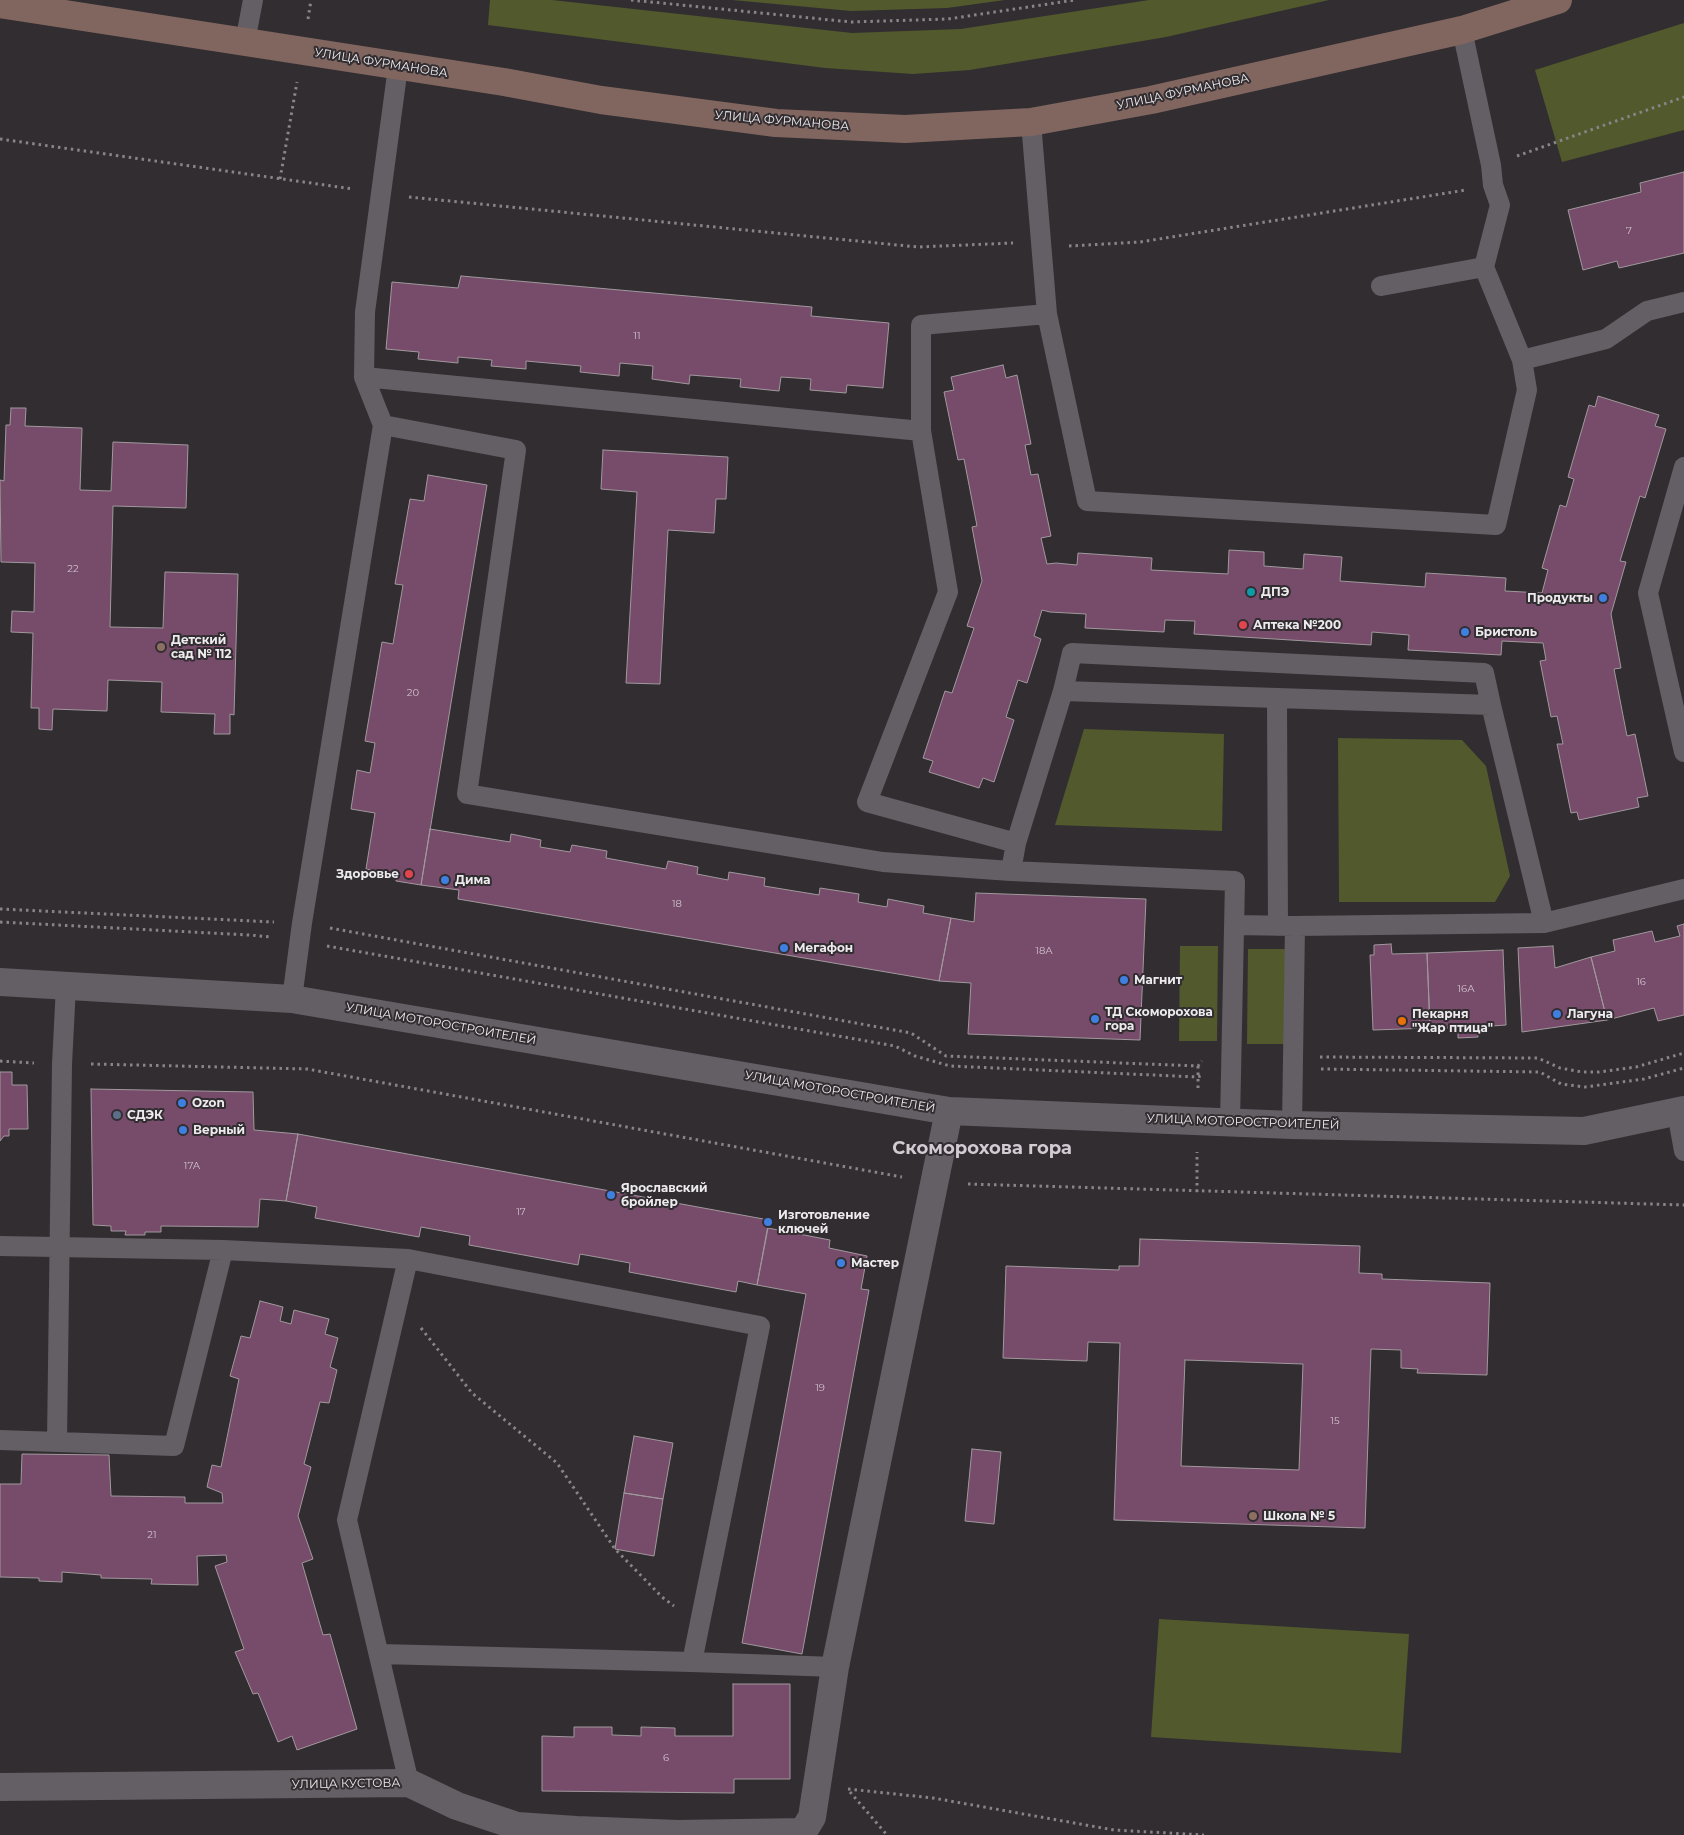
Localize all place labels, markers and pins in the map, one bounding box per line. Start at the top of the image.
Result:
place label: ДПЭ [1261,585,1289,599]
marker: ДПЭ [1245,586,1257,598]
place label: Продукты [1527,591,1593,605]
marker: Продукты [1597,592,1609,604]
place label: Аптека №200 [1253,618,1341,632]
marker: Аптека №200 [1237,619,1249,631]
place label: Бристоль [1475,625,1537,639]
marker: Бристоль [1459,626,1471,638]
place label: Детский сад № 112 [171,633,232,661]
marker: Детский сад № 112 [155,641,167,653]
place label: Здоровье [336,867,399,881]
marker: Здоровье [403,868,415,880]
place label: Дима [455,873,491,887]
marker: Дима [439,874,451,886]
place label: Мегафон [794,941,853,955]
marker: Мегафон [778,942,790,954]
place label: Магнит [1134,973,1182,987]
marker: Магнит [1118,974,1130,986]
place label: ТД Скоморохова гора [1105,1005,1213,1033]
place label: Пекарня "Жар птица" [1412,1007,1493,1035]
place label: Лагуна [1567,1007,1613,1021]
marker: Лагуна [1551,1008,1563,1020]
marker: ТД Скоморохова гора [1089,1013,1101,1025]
marker: Пекарня "Жар птица" [1396,1015,1408,1027]
place label: Ozon [192,1096,225,1110]
marker: Ozon [176,1097,188,1109]
place label: СДЭК [127,1108,163,1122]
marker: СДЭК [111,1109,123,1121]
place label: Верный [193,1123,245,1137]
marker: Верный [177,1124,189,1136]
place label: Ярославский бройлер [621,1181,708,1209]
marker: Ярославский бройлер [605,1189,617,1201]
place label: Изготовление ключей [778,1208,870,1236]
marker: Изготовление ключей [762,1216,774,1228]
place label: Мастер [851,1256,899,1270]
marker: Мастер [835,1257,847,1269]
place label: Школа № 5 [1263,1509,1335,1523]
marker: Школа № 5 [1247,1510,1259,1522]

